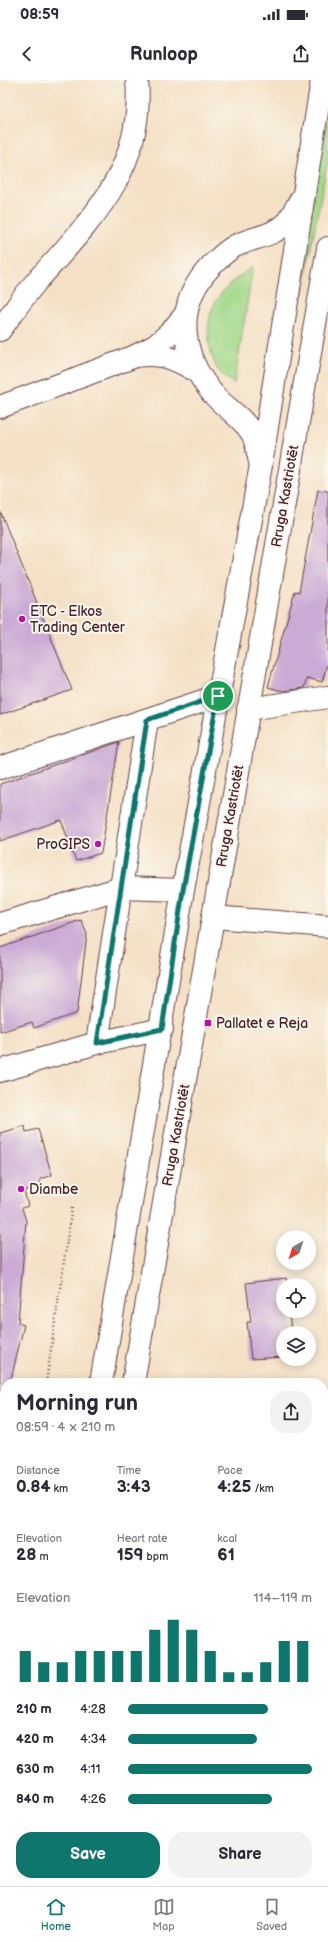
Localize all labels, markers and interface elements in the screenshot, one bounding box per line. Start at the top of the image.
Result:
text: 08:59 [20,5,59,24]
icon: back [16,43,38,65]
icon: share [290,43,312,65]
text: Runloop [130,44,198,65]
street label: Rruga Kastriotët [268,443,302,548]
place label: ETC - Elkos Trading Center [30,603,126,636]
marker: ETC - Elkos Trading Center [17,614,27,624]
pin [201,679,235,713]
icon: arrive [207,685,229,707]
street label: Rruga Kastriotët [213,763,247,868]
place label: ProGIPS [36,836,90,853]
marker: ProGIPS [93,839,103,849]
place label: Pallatet e Reja [216,1015,308,1032]
marker: Pallatet e Reja [203,1018,213,1028]
street label: Rruga Kastriotët [159,1082,193,1187]
place label: Diambe [29,1181,78,1198]
marker: Diambe [16,1184,26,1194]
north arrow [276,1230,316,1270]
map controls [276,1230,316,1366]
button: locate [276,1278,316,1318]
button: layers [276,1326,316,1366]
text: Morning run [16,1390,138,1417]
button: share [270,1391,312,1433]
text: 08:59 · 4 × 210 m [16,1419,115,1435]
text: Distance [16,1464,60,1477]
text: Time [117,1464,141,1477]
text: Pace [217,1464,242,1477]
text: 0.84 [16,1477,51,1497]
text: 3:43 [117,1477,151,1497]
text: 4:25 [217,1477,251,1497]
text: km [51,1482,68,1495]
text: /km [251,1482,274,1495]
text: Elevation [16,1532,62,1545]
text: Heart rate [117,1532,167,1545]
text: kcal [217,1532,237,1545]
text: 28 [16,1545,36,1565]
text: 159 [117,1545,144,1565]
text: 61 [217,1545,235,1565]
text: m [36,1550,48,1563]
text: bpm [144,1550,168,1563]
text: Elevation [16,1590,70,1606]
text: 114–119 m [254,1590,312,1606]
text: 210 m [16,1701,52,1717]
text: 4:28 [80,1701,106,1717]
text: 420 m [16,1731,54,1747]
text: 4:34 [80,1731,106,1747]
text: 630 m [16,1761,54,1777]
text: 4:11 [80,1761,101,1777]
text: 840 m [16,1791,54,1807]
text: 4:26 [80,1791,106,1807]
button: Save [16,1832,160,1878]
button: Share [168,1832,312,1878]
tab: Home [41,1896,71,1933]
tab: Map [152,1896,175,1933]
tab: Saved [256,1896,287,1933]

